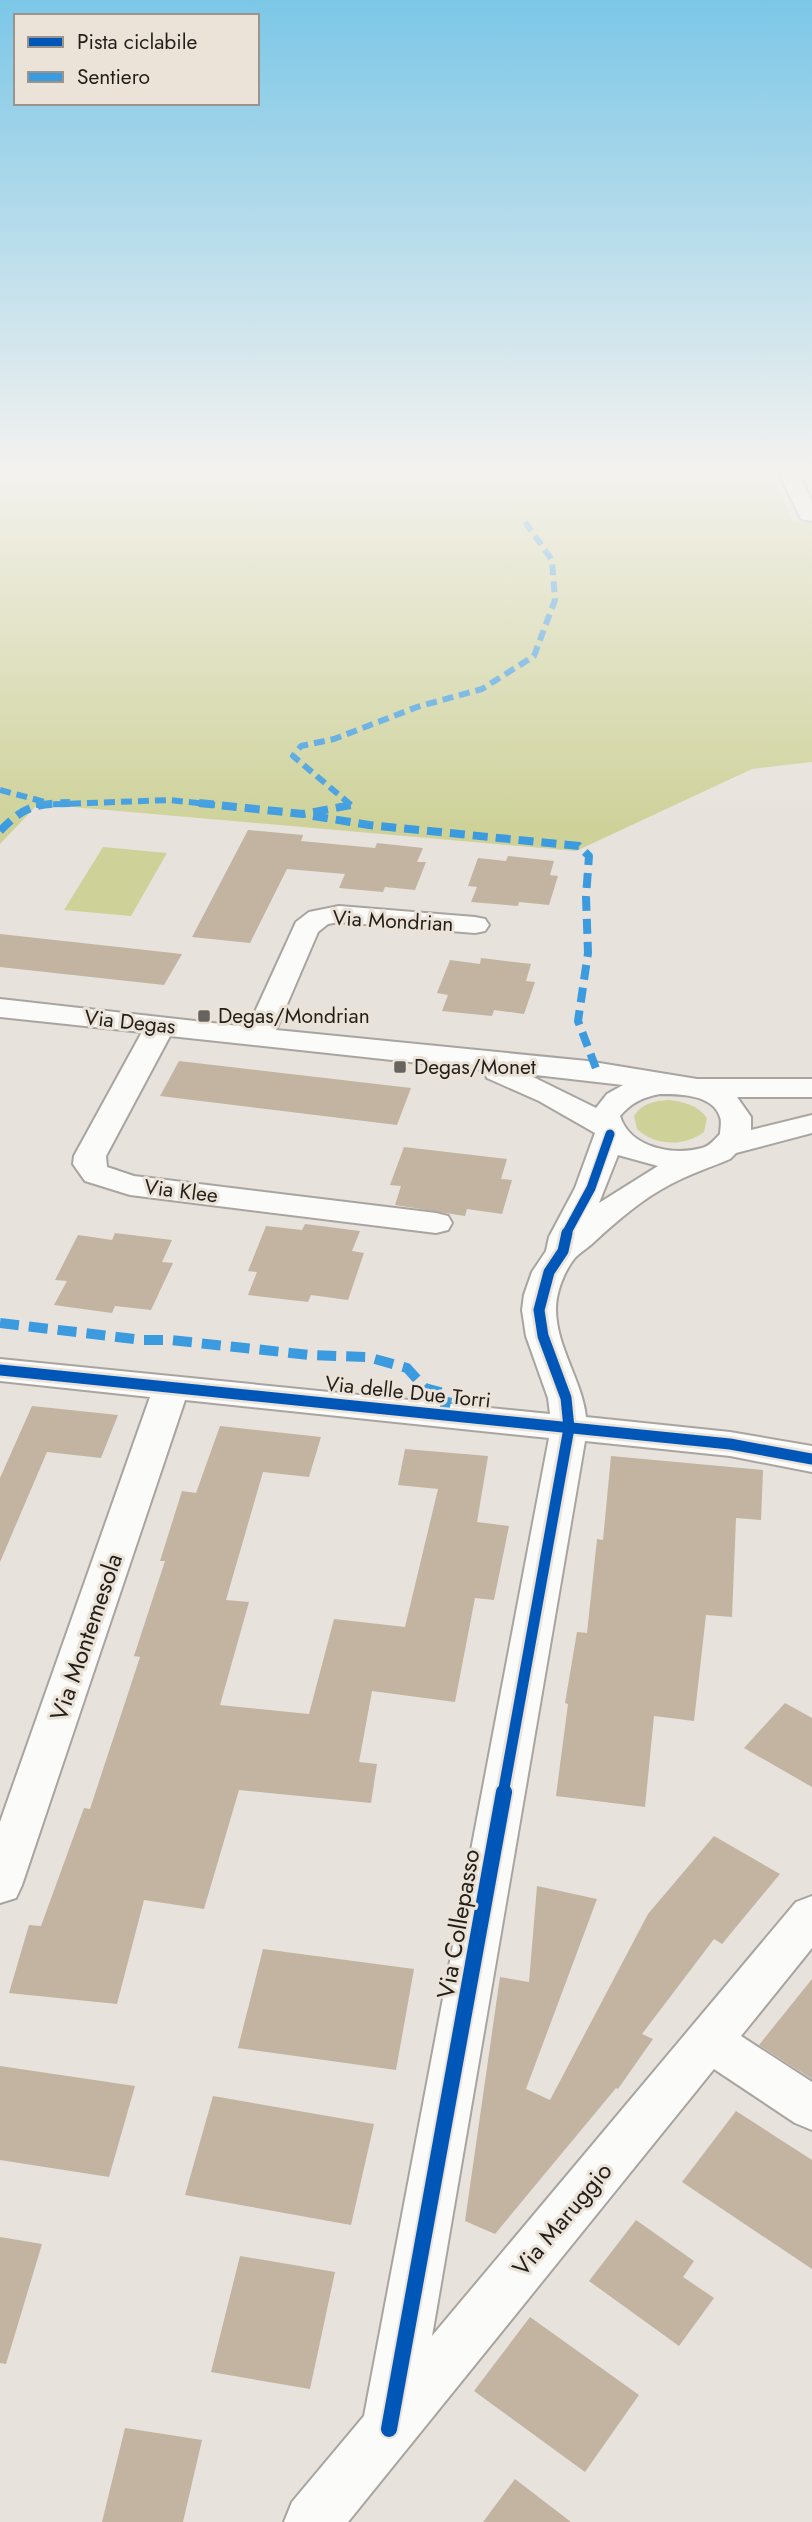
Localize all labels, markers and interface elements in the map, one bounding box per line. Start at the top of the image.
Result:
legend [14,14,259,105]
text: Pista ciclabile [77,27,198,57]
text: Sentiero [77,62,150,92]
street label: Via Mondrian [332,903,454,939]
place label: Degas/Mondrian [218,1001,370,1031]
street label: Via Degas [83,1002,177,1042]
marker: Degas/Mondrian [196,1008,212,1024]
place label: Degas/Monet [414,1052,536,1082]
marker: Degas/Monet [392,1059,408,1075]
street label: Via Klee [142,1172,220,1210]
street label: Via delle Due Torri [324,1368,492,1416]
street label: Via Montemesola [41,1549,131,1725]
street label: Via Collepasso [428,1846,488,2002]
street label: Via Maruggio [504,2154,620,2284]

